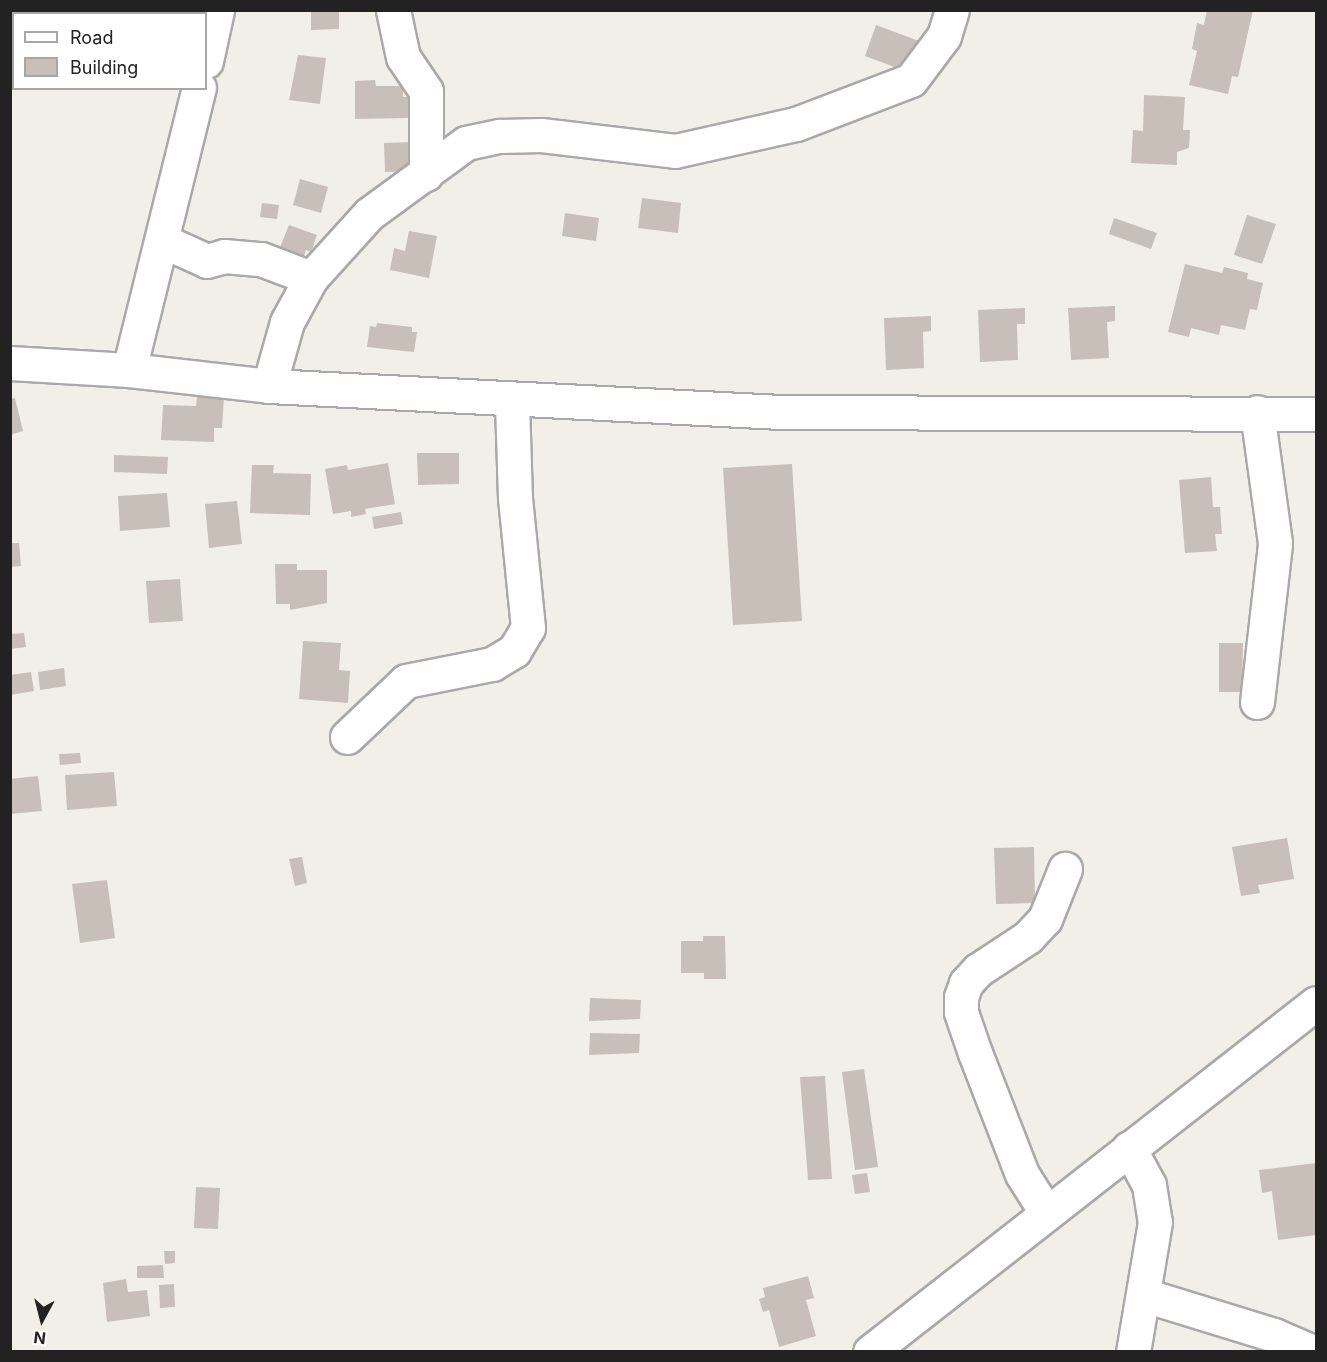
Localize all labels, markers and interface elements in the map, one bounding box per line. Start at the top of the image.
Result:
legend [12,12,207,90]
text: Road [70,27,113,48]
text: Building [70,57,138,78]
north arrow [12,1290,72,1350]
text: N [33,1327,47,1349]

